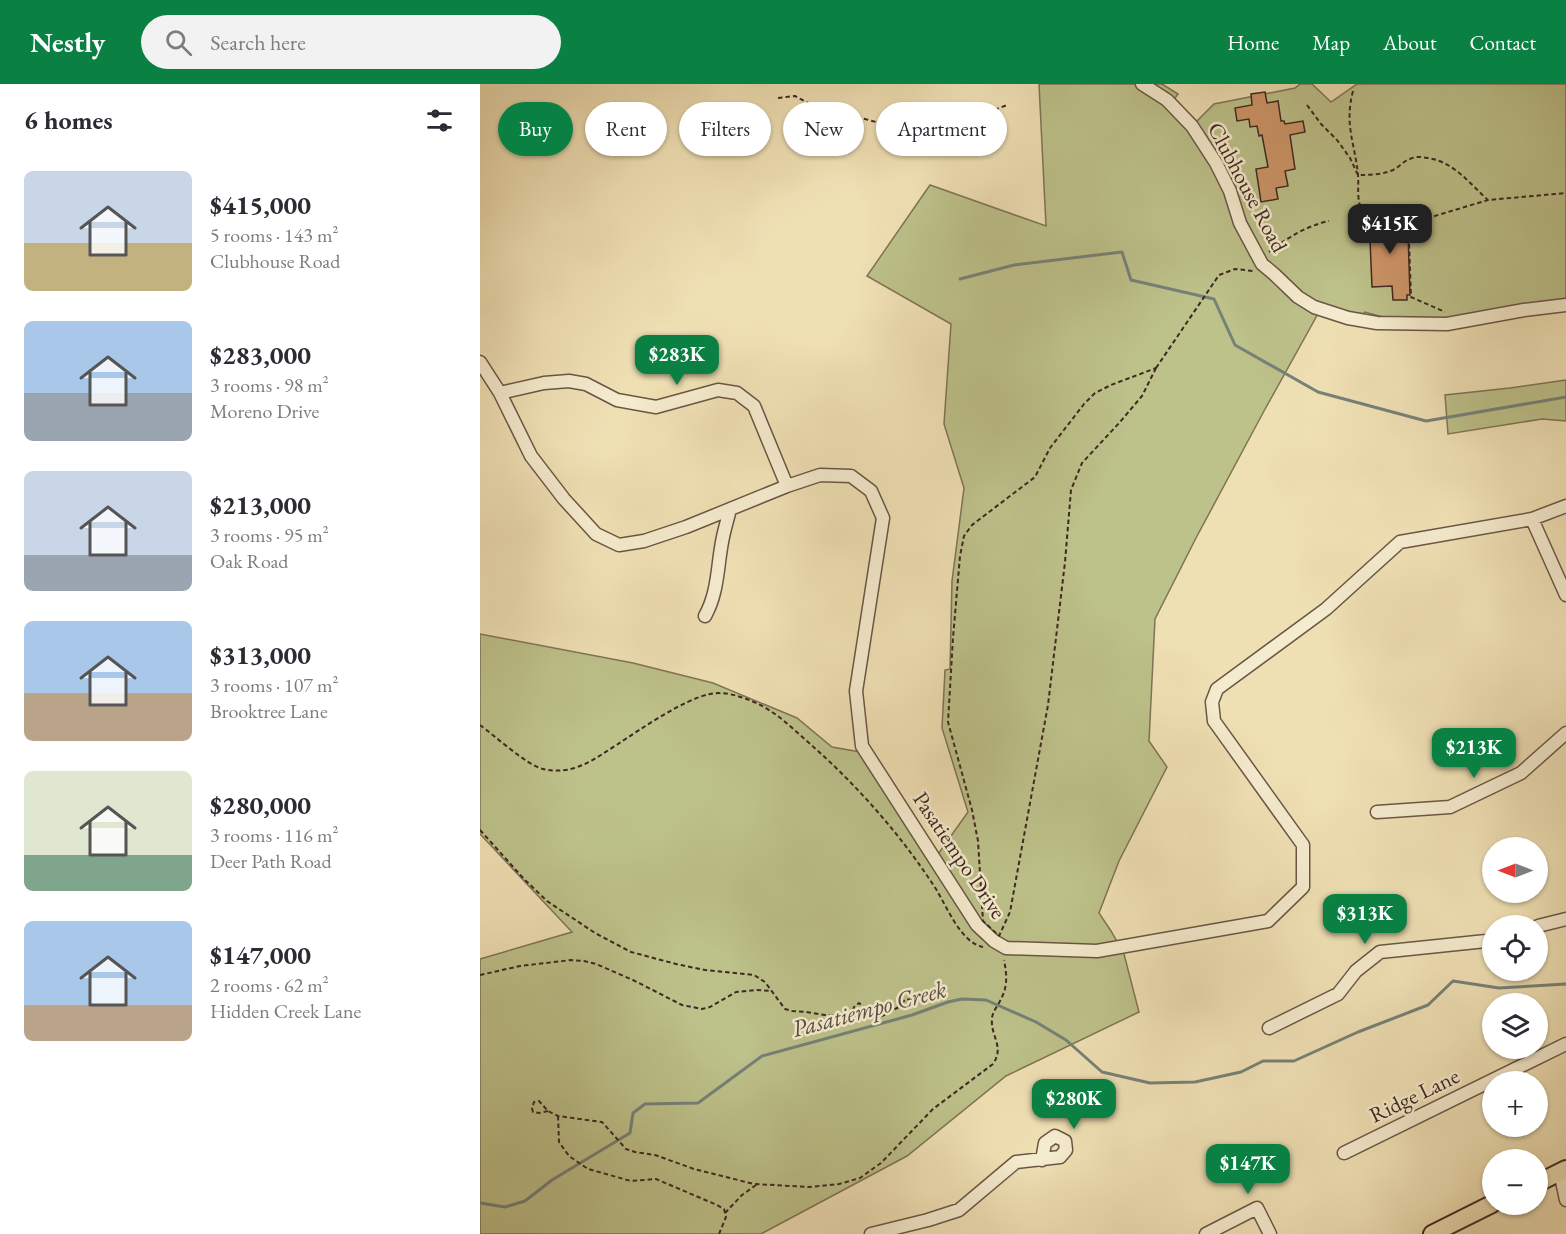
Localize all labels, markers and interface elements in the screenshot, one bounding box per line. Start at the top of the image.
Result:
search box [141,15,561,69]
text: Nestly [30,24,105,60]
icon: search [162,26,195,59]
text: Search here [210,28,306,57]
text: Home [1227,29,1279,56]
text: Map [1312,29,1350,56]
text: About [1383,29,1436,56]
text: Contact [1469,29,1536,56]
chip: Buy [498,102,573,156]
chip: Rent [585,102,667,156]
chip: Filters [679,102,771,156]
chip: New [783,102,864,156]
chip: Apartment [876,102,1007,156]
text: 6 homes [24,103,113,137]
icon: filters [423,104,456,137]
street label: Clubhouse Road [1201,117,1294,258]
text: $415,000 [210,188,311,222]
icon: home [72,195,144,267]
pin: $415K [1348,204,1432,255]
text: $415K [1362,210,1418,236]
text: 5 rooms · 143 m² [210,222,338,248]
text: Clubhouse Road [210,248,340,274]
pin: $283K [635,335,719,386]
text: $283,000 [210,338,311,372]
text: $283K [649,341,705,367]
icon: home [72,345,144,417]
text: 3 rooms · 98 m² [210,372,329,398]
text: Moreno Drive [210,398,319,424]
text: $213,000 [210,488,311,522]
icon: home [72,495,144,567]
text: 3 rooms · 95 m² [210,522,329,548]
text: Oak Road [210,548,288,574]
text: $313,000 [210,638,311,672]
icon: home [72,645,144,717]
text: 3 rooms · 107 m² [210,672,338,698]
text: Brooktree Lane [210,698,328,724]
pin: $213K [1432,728,1516,779]
text: $213K [1446,734,1502,760]
street label: Pasatiempo Drive [906,786,1013,925]
text: $280,000 [210,788,311,822]
icon: home [72,795,144,867]
text: 3 rooms · 116 m² [210,822,338,848]
north arrow [1482,837,1548,903]
map controls [1482,837,1548,1215]
text: Deer Path Road [210,848,332,874]
pin: $313K [1323,894,1407,945]
text: $313K [1337,900,1393,926]
button: locate [1482,915,1548,981]
text: $147,000 [210,938,311,972]
icon: home [72,945,144,1017]
text: 2 rooms · 62 m² [210,972,329,998]
water label: Pasatiempo Creek [788,973,950,1044]
button: layers [1482,993,1548,1059]
text: Hidden Creek Lane [210,998,361,1024]
street label: Ridge Lane [1364,1061,1464,1130]
button: + [1482,1071,1548,1137]
pin: $280K [1032,1079,1116,1130]
text: $280K [1046,1085,1102,1111]
pin: $147K [1206,1144,1290,1195]
button: − [1482,1149,1548,1215]
text: $147K [1220,1150,1276,1176]

